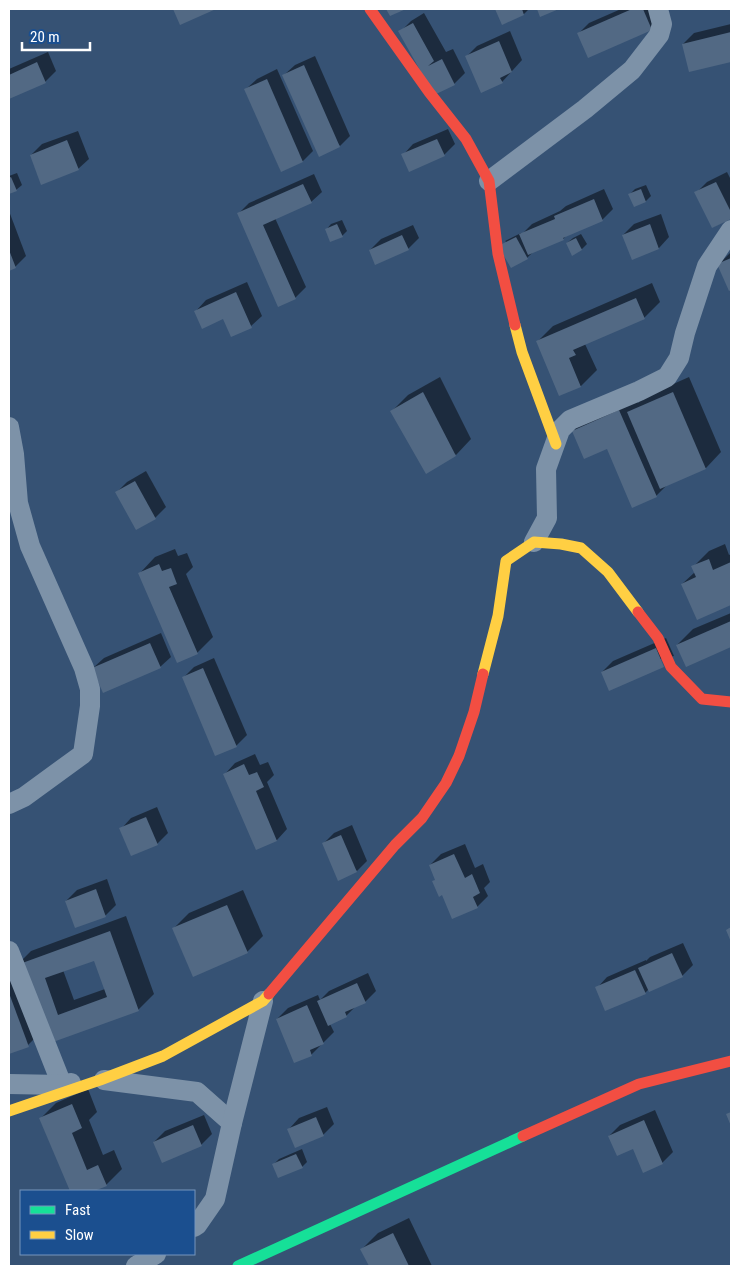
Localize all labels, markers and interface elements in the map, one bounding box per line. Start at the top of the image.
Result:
scale bar [22,20,90,52]
text: 20 m [30,28,60,46]
legend [20,1190,195,1255]
text: Fast [65,1201,90,1219]
text: Slow [65,1226,94,1244]

